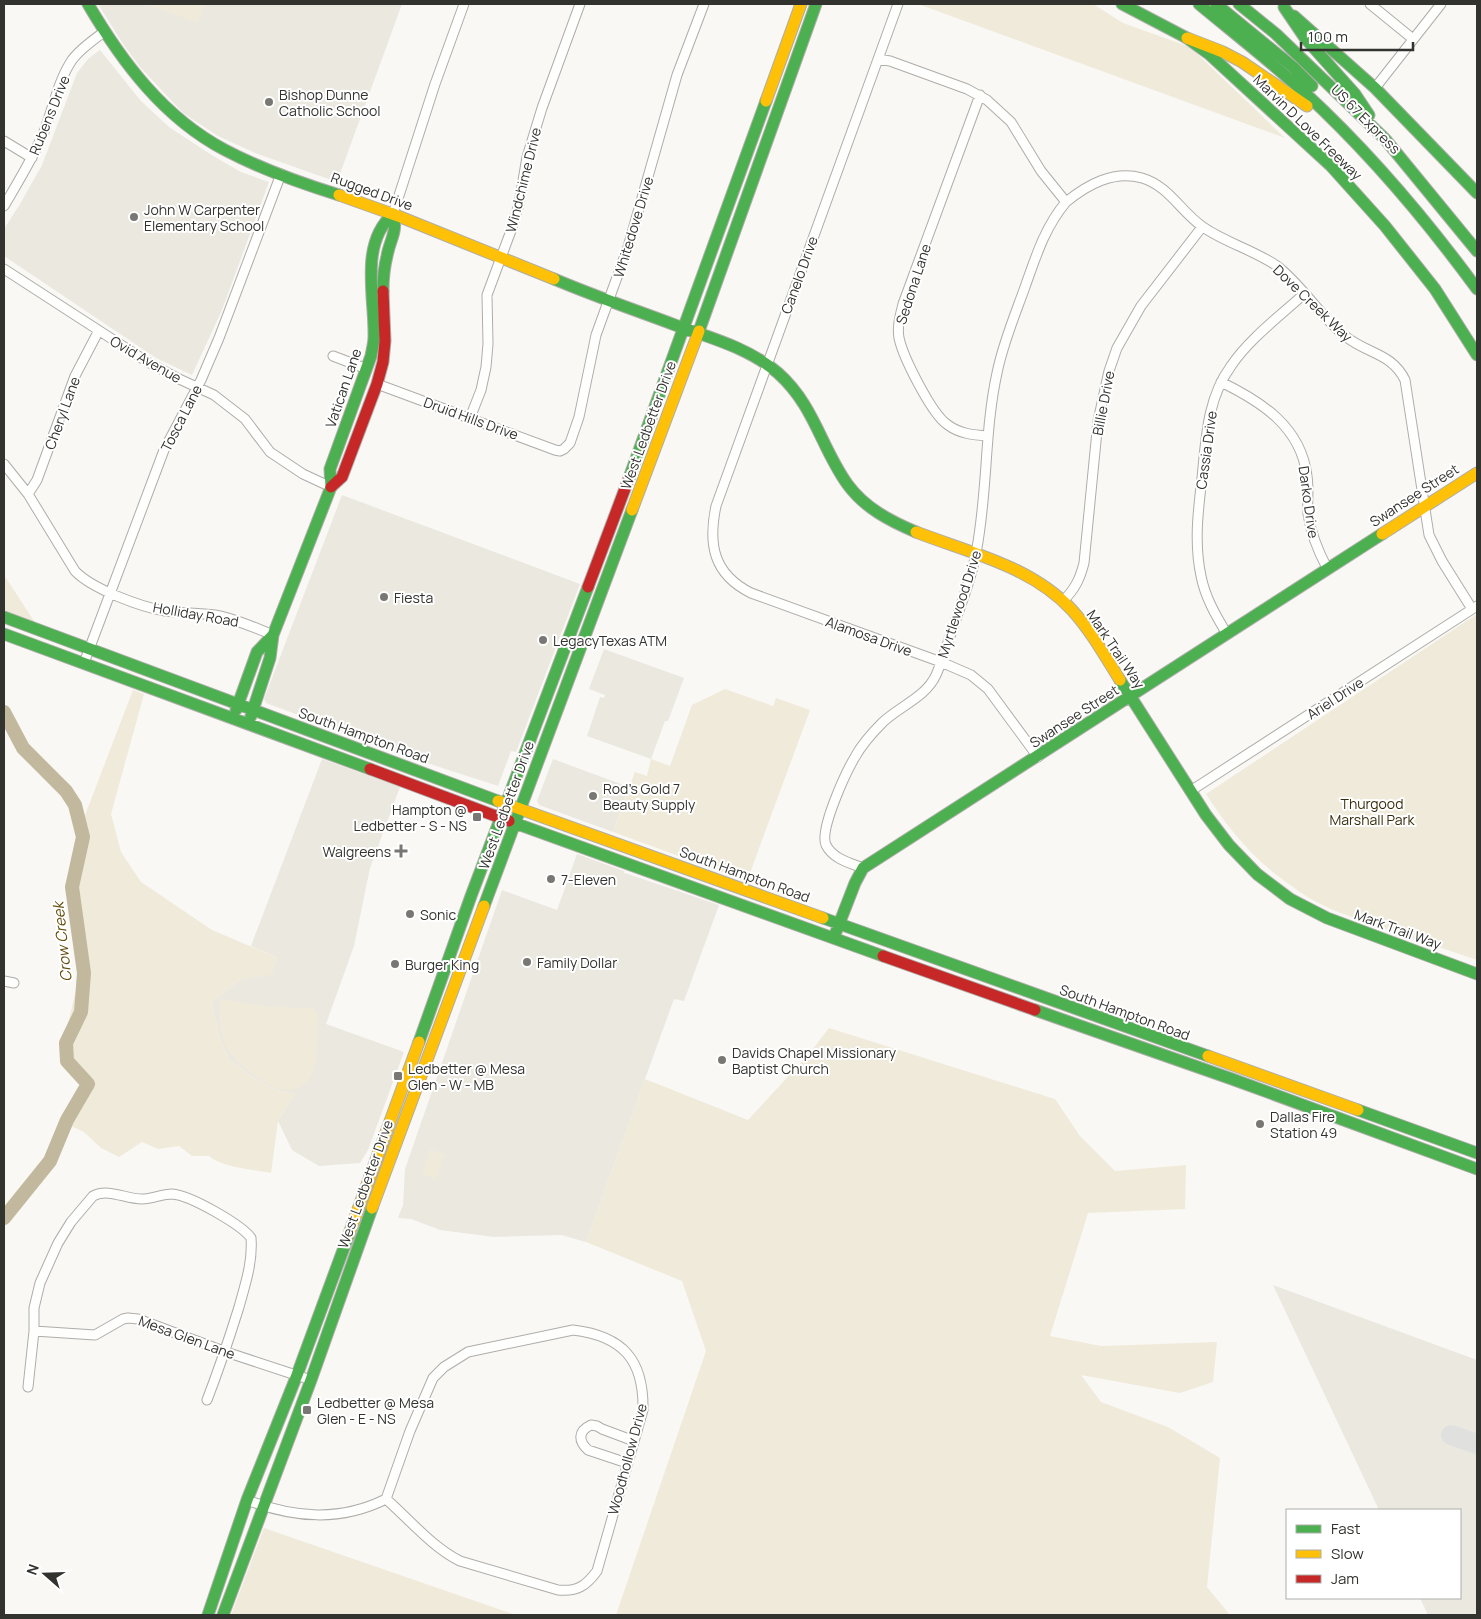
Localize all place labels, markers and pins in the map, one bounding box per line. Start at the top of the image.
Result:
place label: Bishop Dunne Catholic School [279,85,381,120]
marker: Bishop Dunne Catholic School [263,96,275,108]
place label: John W Carpenter Elementary School [144,200,264,235]
marker: John W Carpenter Elementary School [128,211,140,223]
place label: Fiesta [394,588,433,607]
marker: Fiesta [378,591,390,603]
place label: LegacyTexas ATM [553,631,667,650]
marker: LegacyTexas ATM [537,634,549,646]
place label: Rod's Gold 7 Beauty Supply [603,779,696,814]
marker: Rod's Gold 7 Beauty Supply [587,790,599,802]
place label: Hampton @ Ledbetter - S - NS [353,800,467,835]
marker: Hampton @ Ledbetter - S - NS [471,811,483,823]
place label: Walgreens [322,842,391,861]
marker: Walgreens [395,845,407,857]
place label: 7-Eleven [561,870,616,889]
marker: 7-Eleven [545,873,557,885]
place label: Sonic [420,905,456,924]
marker: Sonic [404,908,416,920]
place label: Family Dollar [537,953,617,972]
place label: Burger King [405,955,479,974]
marker: Family Dollar [521,956,533,968]
marker: Burger King [389,958,401,970]
place label: Davids Chapel Missionary Baptist Church [732,1043,897,1078]
marker: Davids Chapel Missionary Baptist Church [716,1054,728,1066]
place label: Ledbetter @ Mesa Glen - W - MB [408,1059,525,1094]
marker: Ledbetter @ Mesa Glen - W - MB [392,1070,404,1082]
place label: Dallas Fire Station 49 [1270,1107,1337,1142]
marker: Dallas Fire Station 49 [1254,1118,1266,1130]
place label: Ledbetter @ Mesa Glen - E - NS [317,1393,434,1428]
marker: Ledbetter @ Mesa Glen - E - NS [301,1404,313,1416]

